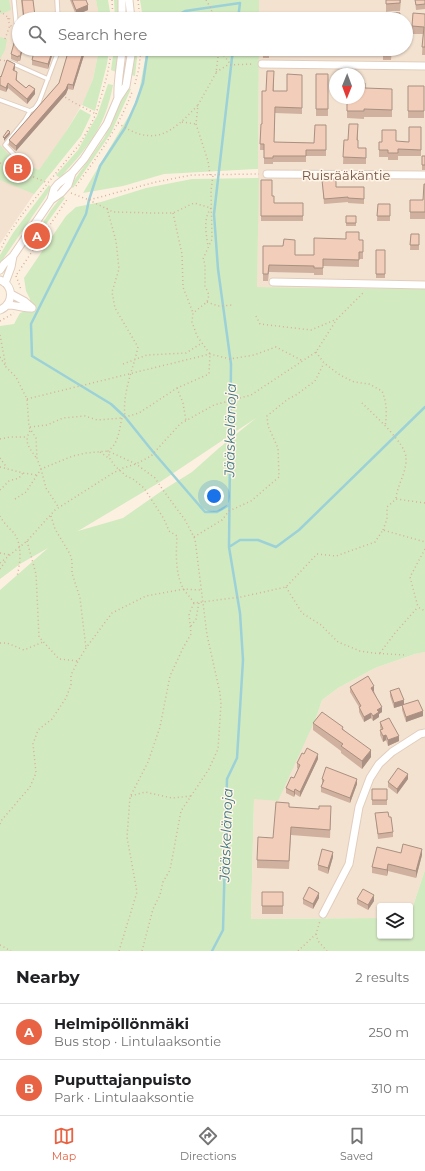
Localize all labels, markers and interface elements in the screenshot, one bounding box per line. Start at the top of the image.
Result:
search box [12,12,413,56]
icon: search [26,23,48,45]
text: Search here [58,25,147,44]
north arrow [329,68,365,104]
pin: B [5,153,31,183]
street label: Ruisrääkäntie [302,167,391,183]
pin: A [24,221,50,251]
water label: Jääskelänoja [220,383,240,478]
your location [204,486,224,506]
water label: Jääskelänoja [215,788,237,883]
map controls [377,903,413,939]
button: layers [377,903,413,939]
text: Nearby [16,967,80,987]
text: 2 results [355,969,409,985]
text: Helmipöllönmäki [54,1014,189,1033]
text: A [24,1024,34,1040]
text: 250 m [368,1024,409,1040]
text: Bus stop · Lintulaaksontie [54,1033,221,1049]
text: Puputtajanpuisto [54,1070,191,1089]
text: B [24,1080,34,1096]
text: 310 m [371,1080,409,1096]
text: Park · Lintulaaksontie [54,1089,194,1105]
tab: Map [52,1125,76,1163]
tab: Directions [180,1125,236,1163]
tab: Saved [340,1125,373,1163]

